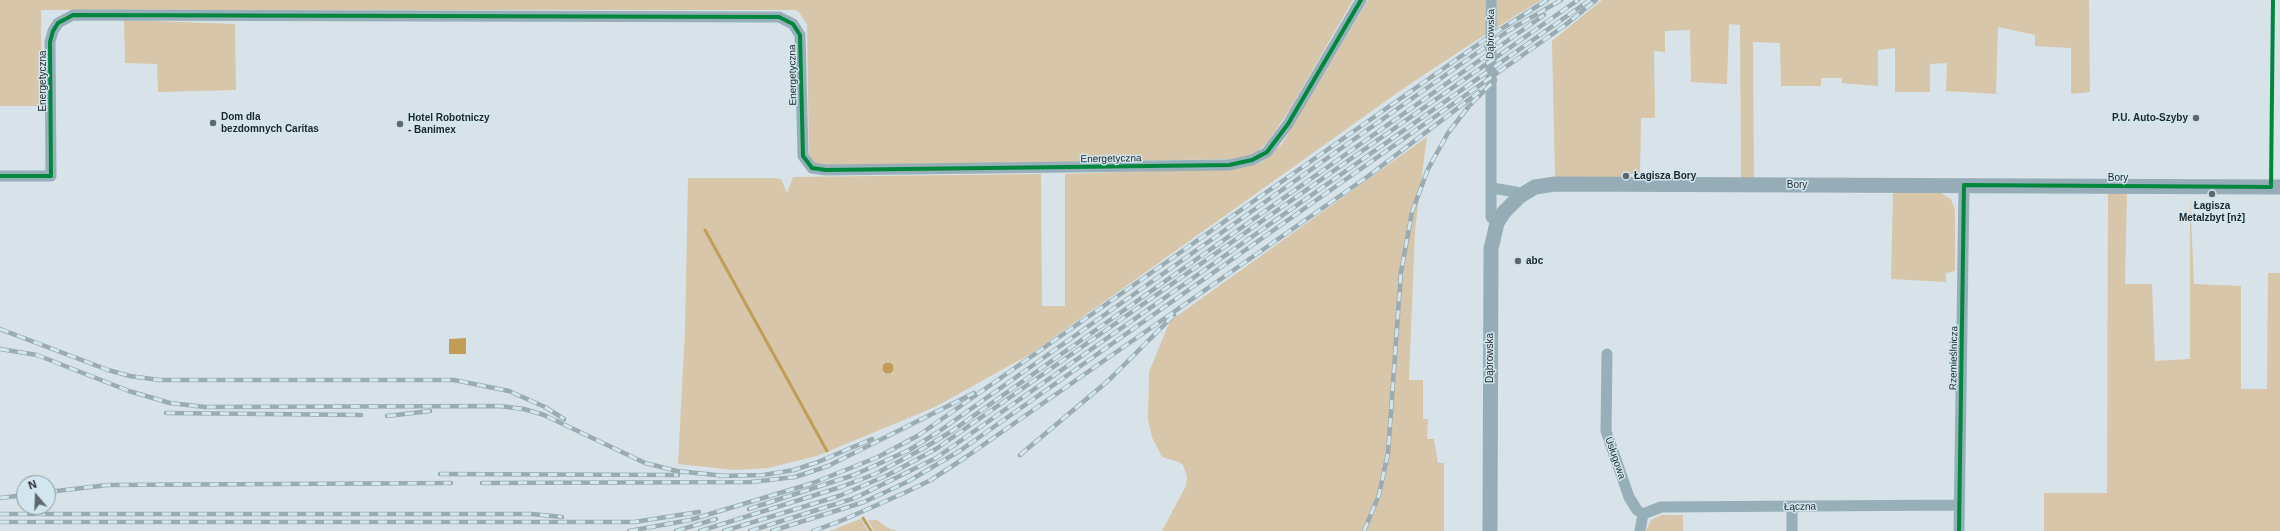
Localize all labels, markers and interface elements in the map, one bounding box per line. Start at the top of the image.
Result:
street label: Dąbrowska [1485,9,1497,59]
street label: Energetyczna [786,44,800,106]
street label: Energetyczna [37,50,49,112]
place label: Dom dla bezdomnych Caritas [221,111,319,134]
place label: Hotel Robotniczy - Banimex [408,112,490,136]
place label: P.U. Auto-Szyby [2112,112,2188,124]
marker: P.U. Auto-Szyby [2191,113,2201,123]
marker: Dom dla bezdomnych Caritas [208,118,218,128]
marker: Hotel Robotniczy - Banimex [395,119,405,129]
street label: Energetyczna [1080,152,1142,166]
place label: Łagisza Bory [1634,170,1696,182]
marker: Łagisza Bory [1621,171,1631,181]
street label: Bory [2108,172,2128,184]
street label: Bory [1787,179,1807,191]
marker: Łagisza Metalzbyt [nż] [2207,189,2217,199]
place label: Łagisza Metalzbyt [nż] [2179,200,2245,224]
place label: abc [1526,255,1543,267]
marker: abc [1513,256,1523,266]
street label: Rzemieślnicza [1947,326,1961,390]
street label: Dąbrowska [1484,333,1496,383]
street label: Usługowa [1602,435,1628,481]
north arrow [16,475,56,515]
text: N [27,478,38,492]
street label: Łączna [1784,501,1816,513]

